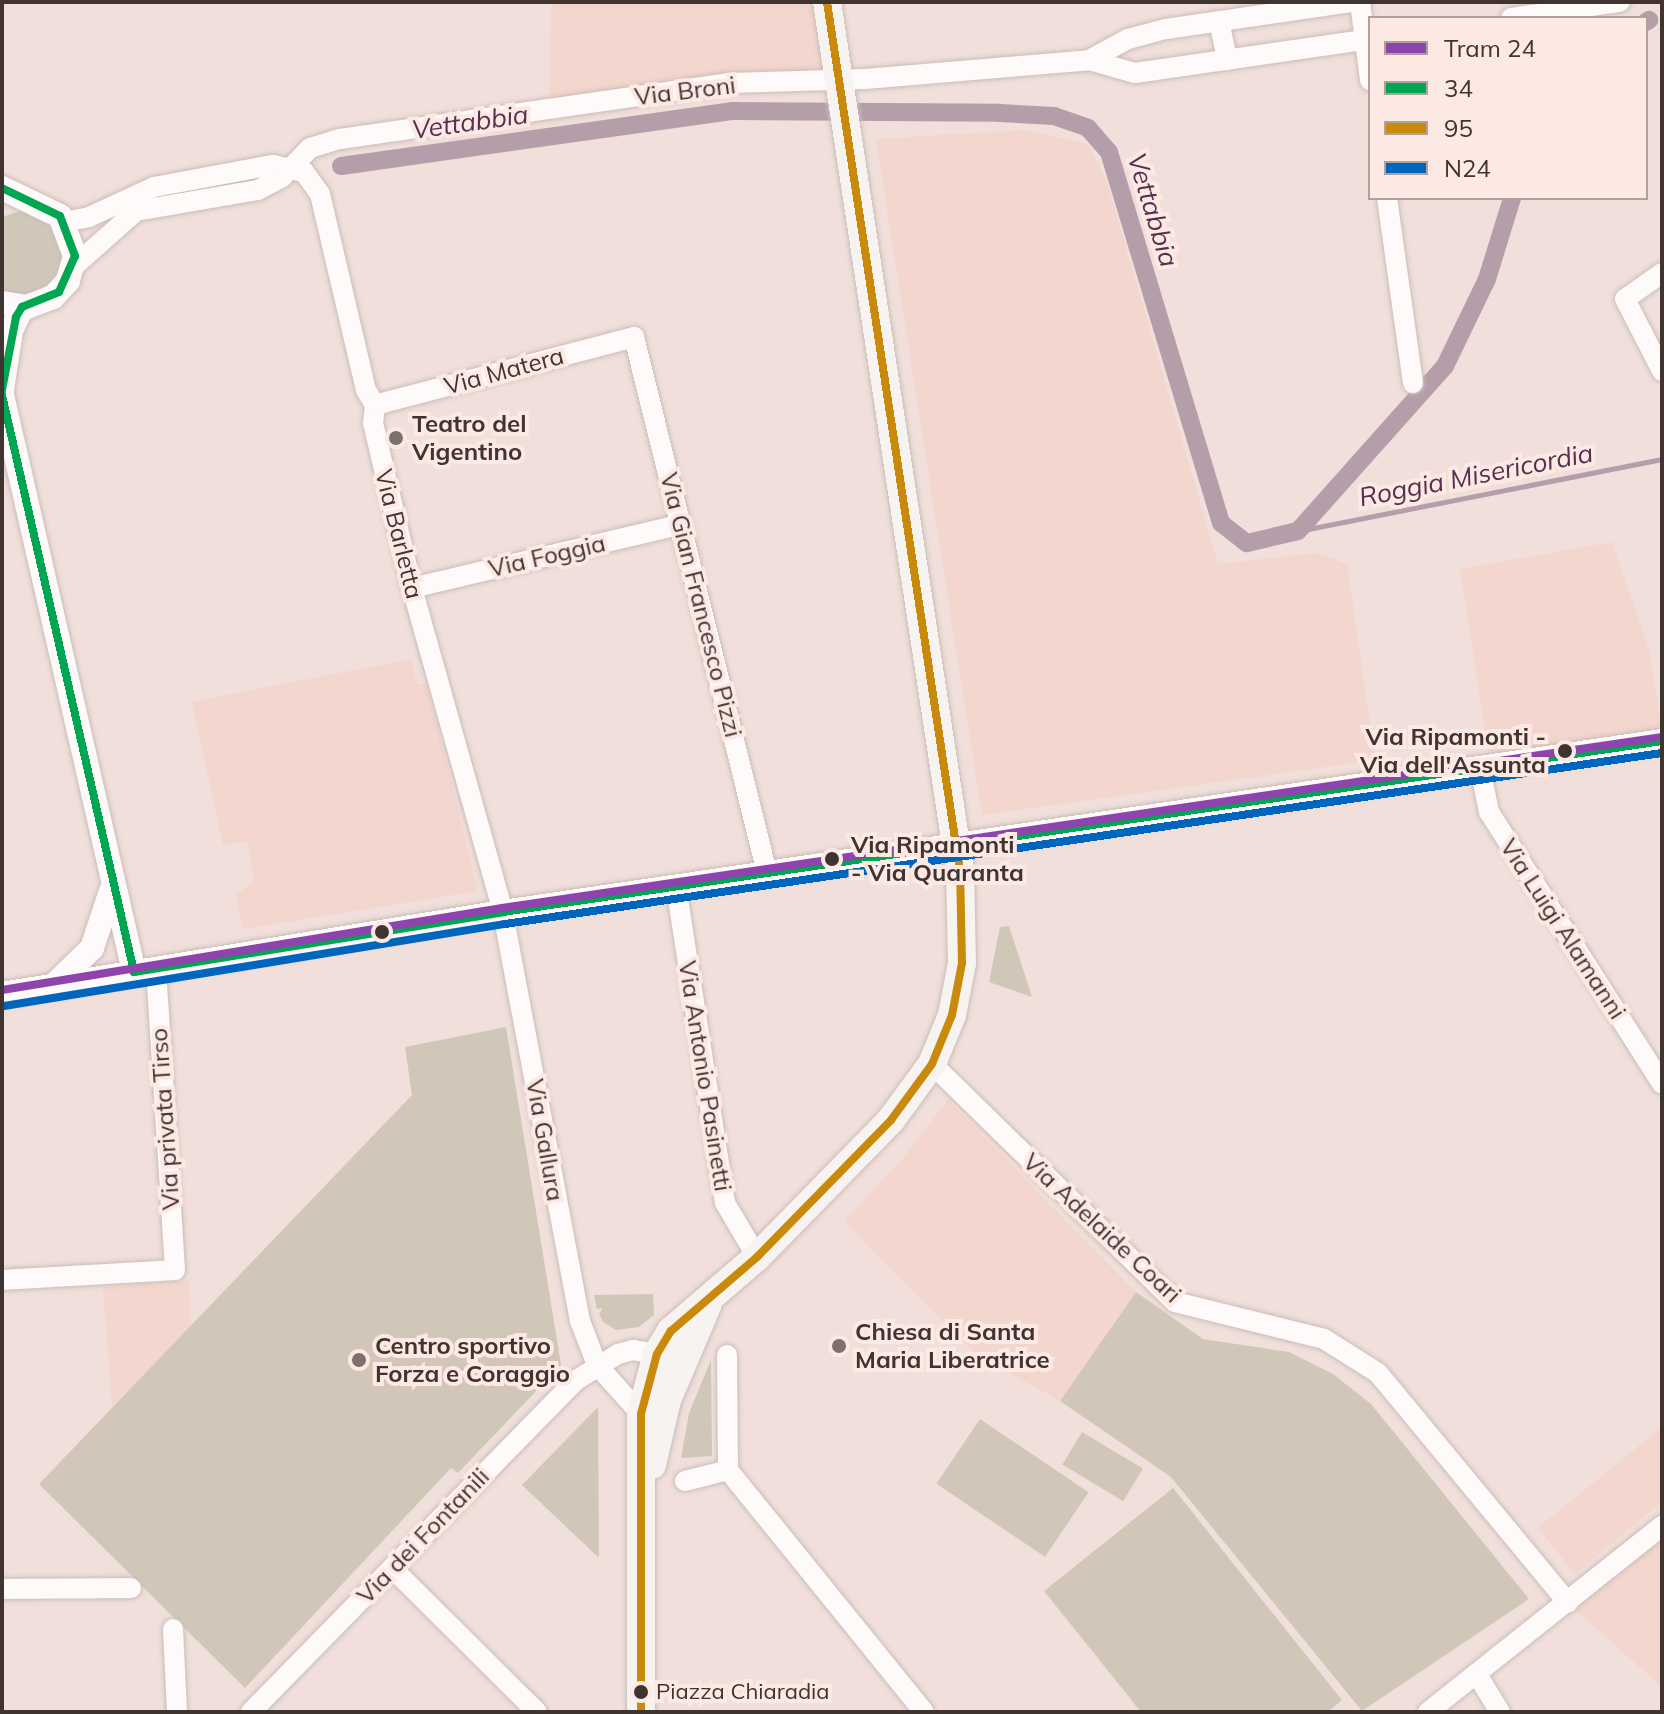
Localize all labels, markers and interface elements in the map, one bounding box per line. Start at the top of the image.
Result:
legend [1368,16,1648,200]
text: Tram 24 [1444,33,1536,63]
street label: Via Broni [633,71,737,111]
text: 34 [1444,73,1473,103]
water label: Vettabbia [410,98,530,146]
text: 95 [1444,113,1473,143]
water label: Vettabbia [1121,149,1185,271]
text: N24 [1444,153,1491,183]
street label: Via Matera [441,341,567,401]
place label: Teatro del Vigentino [412,410,526,466]
marker: Teatro del Vigentino [387,429,405,447]
water label: Roggia Misericordia [1356,437,1596,513]
street label: Via Barletta [369,466,429,602]
street label: Via Gian Francesco Pizzi [654,470,748,740]
street label: Via Foggia [486,529,608,583]
place label: Via Ripamonti - Via dell'Assunta [1360,723,1546,779]
marker: Via Ripamonti - Via dell'Assunta [1553,739,1577,763]
place label: Via Ripamonti - Via Quaranta [851,831,1024,887]
street label: Via Luigi Alamanni [1494,833,1632,1025]
marker: Via Ripamonti - Via Quaranta [820,847,844,871]
unlabelled marker [374,924,390,940]
street label: Via Antonio Pasinetti [673,959,737,1193]
street label: Via privata Tirso [144,1027,186,1211]
street label: Via Gallura [520,1077,570,1203]
street label: Via Adelaide Coari [1017,1147,1187,1309]
place label: Chiesa di Santa Maria Liberatrice [855,1318,1050,1374]
place label: Centro sportivo Forza e Coraggio [375,1332,570,1388]
marker: Chiesa di Santa Maria Liberatrice [830,1337,848,1355]
marker: Centro sportivo Forza e Coraggio [350,1351,368,1369]
street label: Via dei Fontanili [351,1462,495,1610]
place label: Piazza Chiaradia [656,1679,830,1705]
marker: Piazza Chiaradia [633,1684,649,1700]

